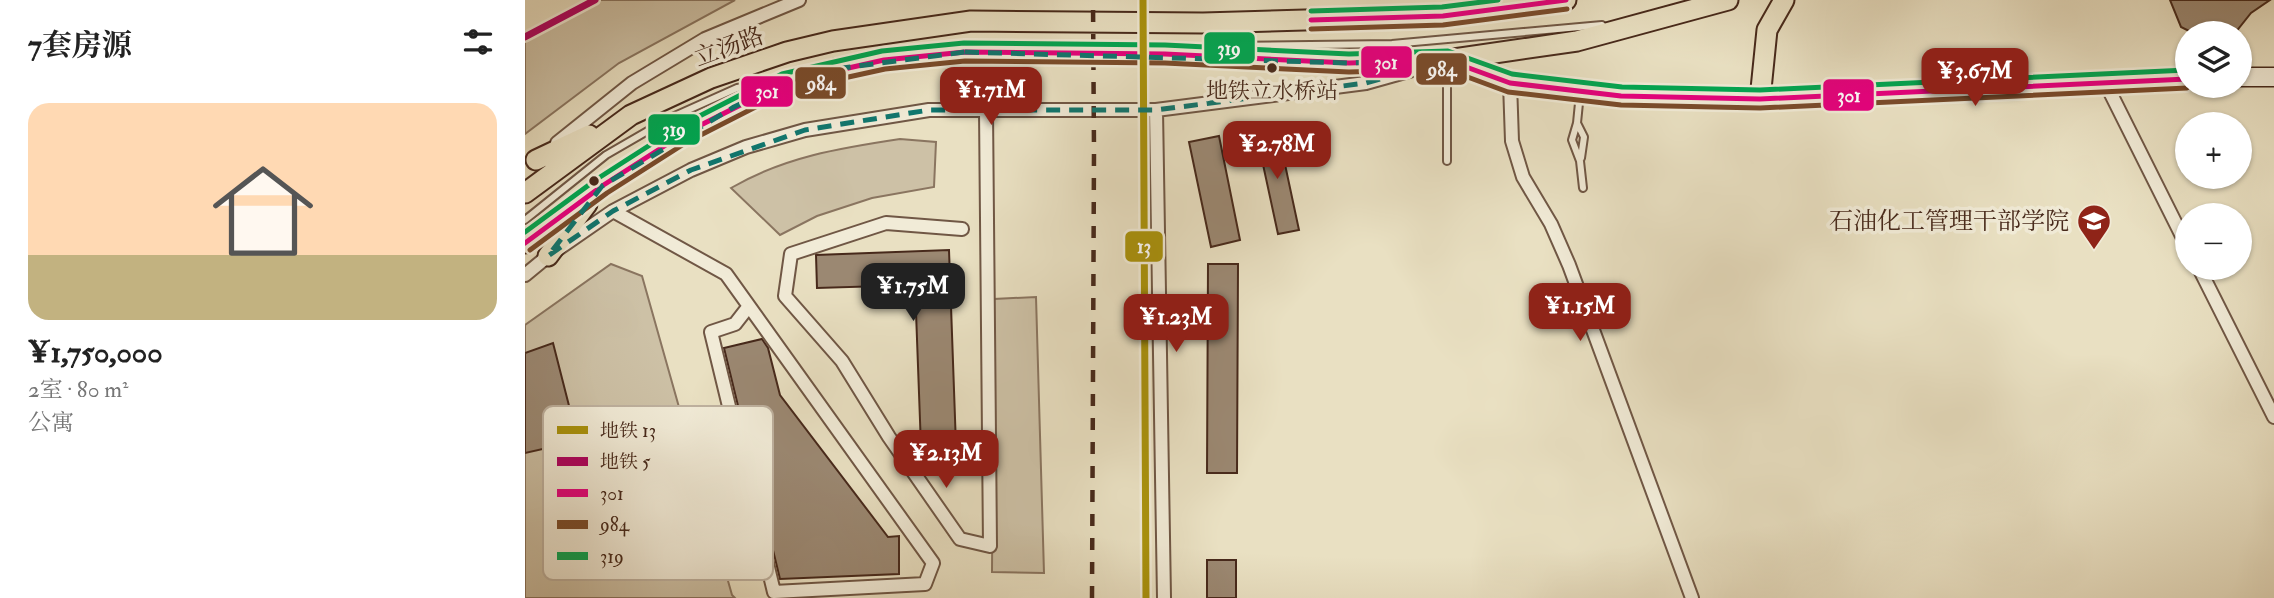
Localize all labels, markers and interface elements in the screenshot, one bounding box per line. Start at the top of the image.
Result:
street label: 立汤路 [690,20,768,74]
map controls [2175,21,2252,280]
button: layers [2175,21,2252,98]
icon: filters [459,23,497,61]
text: 7套房源 [28,27,132,64]
line badge: 319 [1203,31,1256,65]
text: 319 [1217,37,1241,61]
line badge: 301 [1360,45,1413,79]
pin: ¥3.67M [1918,48,2032,108]
text: 301 [1374,51,1398,75]
line badge: 984 [1415,52,1468,86]
text: ¥3.67M [1938,56,2013,85]
text: 984 [1426,58,1458,82]
marker: 地铁立水桥站 [1265,61,1279,75]
line badge: 984 [794,66,847,100]
pin: ¥1.71M [934,68,1048,127]
text: 984 [805,72,837,96]
line badge: 301 [740,75,794,108]
text: ¥1.71M [956,75,1026,104]
place label: 地铁立水桥站 [1206,77,1338,105]
line badge: 301 [1822,78,1875,112]
text: 301 [755,80,779,104]
text: 301 [1837,84,1861,108]
button: + [2175,112,2252,189]
line badge: 319 [647,113,701,146]
text: 319 [662,118,686,142]
pin: ¥2.78M [1220,122,1334,181]
text: ¥2.78M [1239,129,1315,158]
icon: home [200,148,326,274]
unlabelled marker [587,174,601,188]
school or university icon: 石油化工管理干部学院 [2075,202,2113,251]
button: − [2175,203,2252,280]
place label: 石油化工管理干部学院 [1829,206,2069,237]
line badge: 13 [1124,230,1164,263]
text: 13 [1137,235,1151,259]
pin: ¥1.75M [856,264,970,323]
text: ¥1.75M [877,271,949,300]
pin: ¥1.15M [1523,284,1637,343]
text: ¥1.15M [1545,291,1615,320]
pin: ¥1.23M [1119,294,1233,354]
text: ¥1.23M [1140,302,1212,331]
text: ¥1,750,000 [28,334,163,371]
text: 2室 · 80 m² [28,375,129,404]
legend [543,406,773,580]
text: 公寓 [28,408,74,437]
text: 地铁 13 [600,419,656,443]
pin: ¥2.13M [889,430,1003,490]
text: ¥2.13M [910,438,982,467]
text: 地铁 5 [600,450,651,474]
text: 301 [600,482,624,506]
text: 984 [598,513,630,537]
text: 319 [600,545,624,569]

